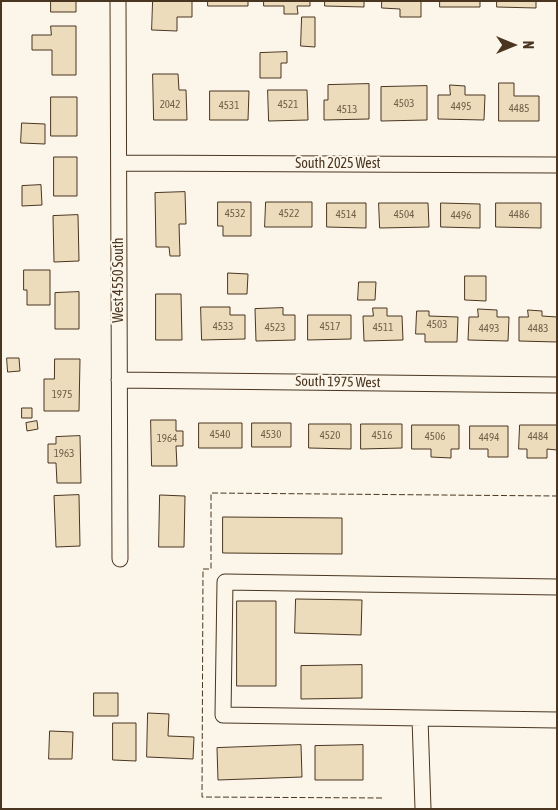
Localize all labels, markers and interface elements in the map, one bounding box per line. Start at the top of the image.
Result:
north arrow [488,20,538,70]
text: N [520,41,536,49]
house number: 4503 [394,97,414,111]
house number: 2042 [160,98,180,112]
house number: 4521 [278,98,298,112]
house number: 4531 [219,99,239,113]
house number: 4495 [451,100,471,114]
house number: 4485 [509,102,529,116]
house number: 4513 [337,103,357,117]
street label: South 2025 West [295,156,381,172]
house number: 4532 [225,207,245,221]
house number: 4522 [279,207,299,221]
house number: 4514 [336,208,356,222]
house number: 4504 [394,208,414,222]
house number: 4486 [509,208,529,222]
house number: 4496 [451,209,471,223]
street label: West 4550 South [111,237,127,323]
house number: 4503 [427,318,447,332]
house number: 4533 [213,320,233,334]
house number: 4517 [320,320,340,334]
house number: 4523 [265,321,285,335]
house number: 4511 [373,321,393,335]
house number: 4493 [479,322,499,336]
house number: 4483 [528,322,548,336]
street label: South 1975 West [295,373,381,391]
house number: 1975 [52,388,72,402]
house number: 4540 [210,428,230,442]
house number: 4530 [261,428,281,442]
house number: 4520 [320,429,340,443]
house number: 4516 [372,429,392,443]
house number: 4506 [425,430,445,444]
house number: 4484 [528,430,548,444]
house number: 4494 [479,431,499,445]
house number: 1964 [157,432,177,446]
house number: 1963 [54,447,74,461]

